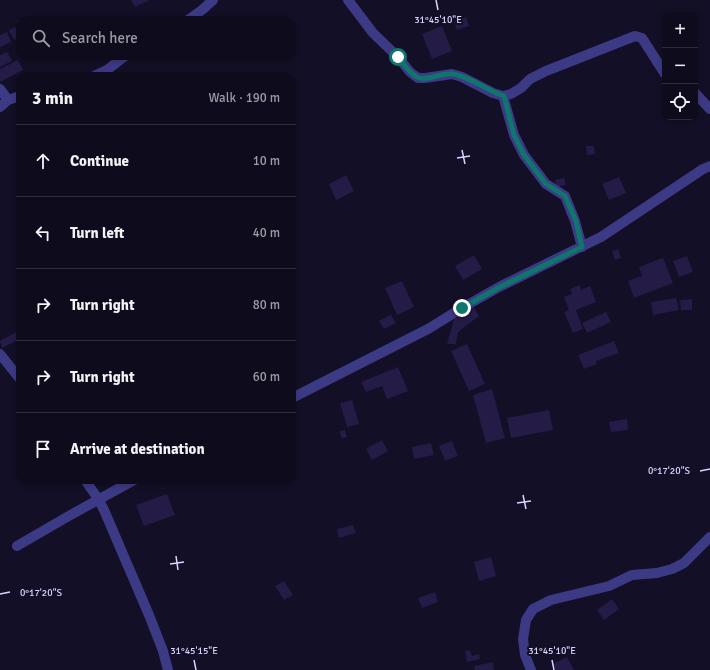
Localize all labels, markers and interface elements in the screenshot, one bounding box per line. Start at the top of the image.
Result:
map controls [662,12,698,120]
button: + [662,12,698,48]
text: 31°45'10"E [414,14,462,26]
search box [16,16,296,60]
icon: search [30,27,52,49]
text: Search here [62,29,138,47]
route start [389,48,407,66]
button: − [662,48,698,84]
button: locate [662,84,698,120]
text: 3 min [32,88,73,109]
text: Walk · 190 m [209,90,280,106]
icon: ahead [32,150,54,172]
text: Continue [70,152,129,170]
text: 10 m [253,153,280,169]
icon: left [32,222,54,244]
text: Turn left [70,224,124,242]
text: 40 m [253,225,280,241]
icon: right [32,294,54,316]
text: Turn right [70,296,135,314]
text: 80 m [253,297,280,313]
route end [453,299,471,317]
icon: right [32,366,54,388]
text: Turn right [70,368,135,386]
text: 60 m [253,369,280,385]
icon: arrive [32,438,54,460]
text: Arrive at destination [70,440,205,458]
text: 0°17'20"S [648,465,691,477]
text: 0°17'20"S [20,587,63,599]
text: 31°45'15"E [170,645,218,657]
text: 31°45'10"E [528,645,576,657]

